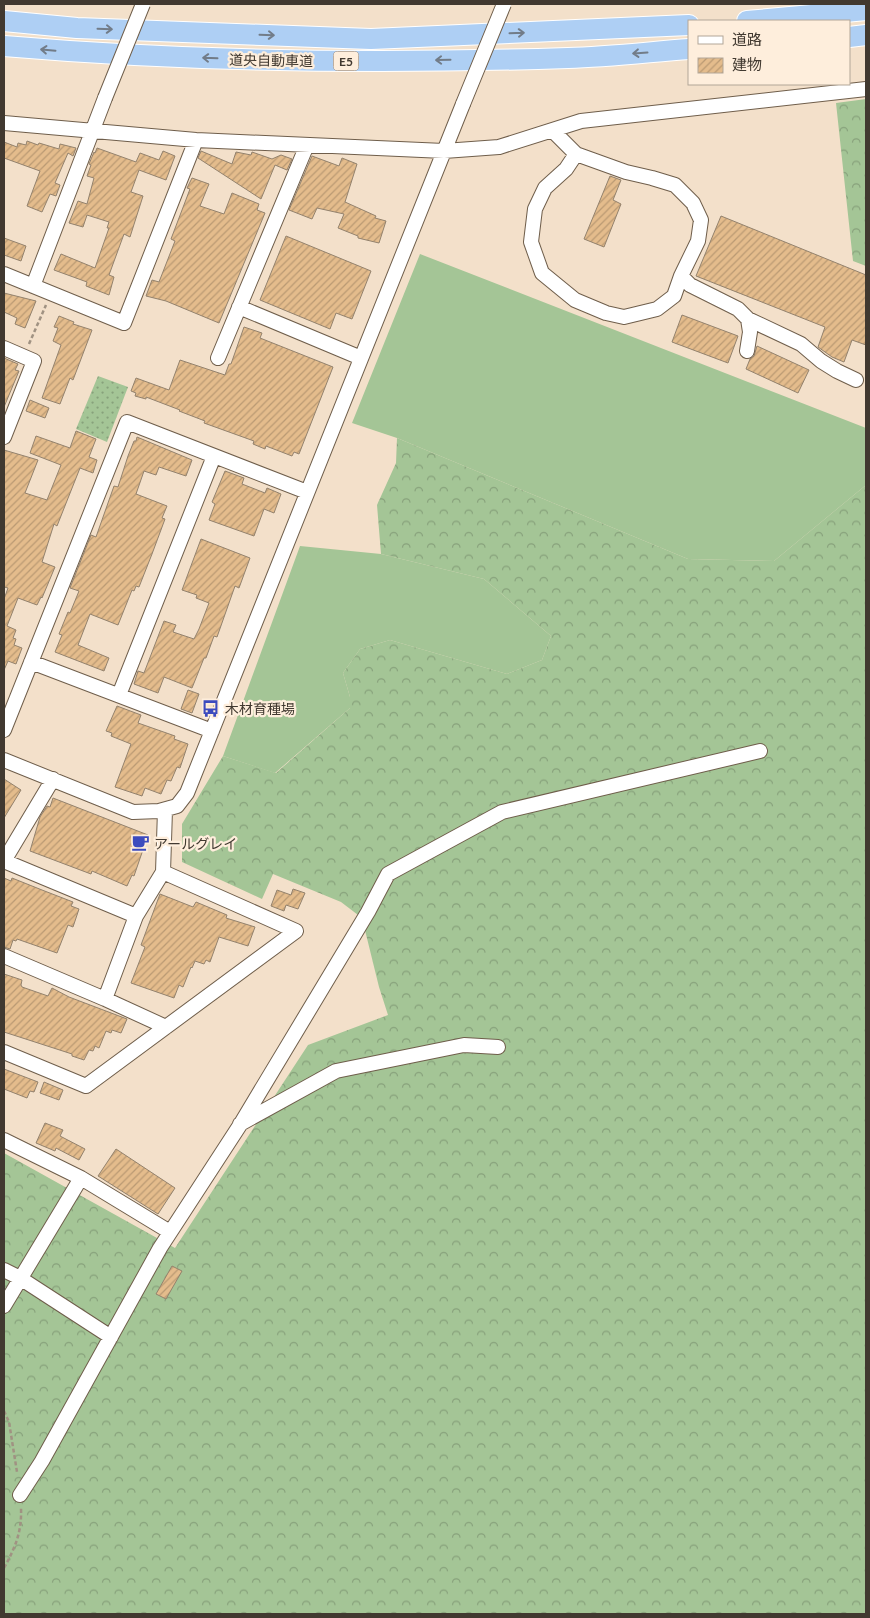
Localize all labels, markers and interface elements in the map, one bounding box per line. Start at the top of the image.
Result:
legend [688,20,850,85]
one-way arrow [96,24,112,33]
one-way arrow [509,28,525,37]
one-way arrow [258,30,275,40]
text: 道路 [732,30,762,48]
one-way arrow [40,45,56,55]
one-way arrow [632,48,648,58]
street label: 道央自動車道 [229,51,313,69]
road number: E5 [334,51,358,70]
one-way arrow [203,54,219,63]
one-way arrow [435,55,452,65]
text: 建物 [732,55,762,73]
bus stop icon: 木材育種場 [201,698,221,718]
place label: 木材育種場 [225,700,295,717]
cafe icon: アールグレイ [130,833,150,853]
place label: アールグレイ [154,835,237,852]

